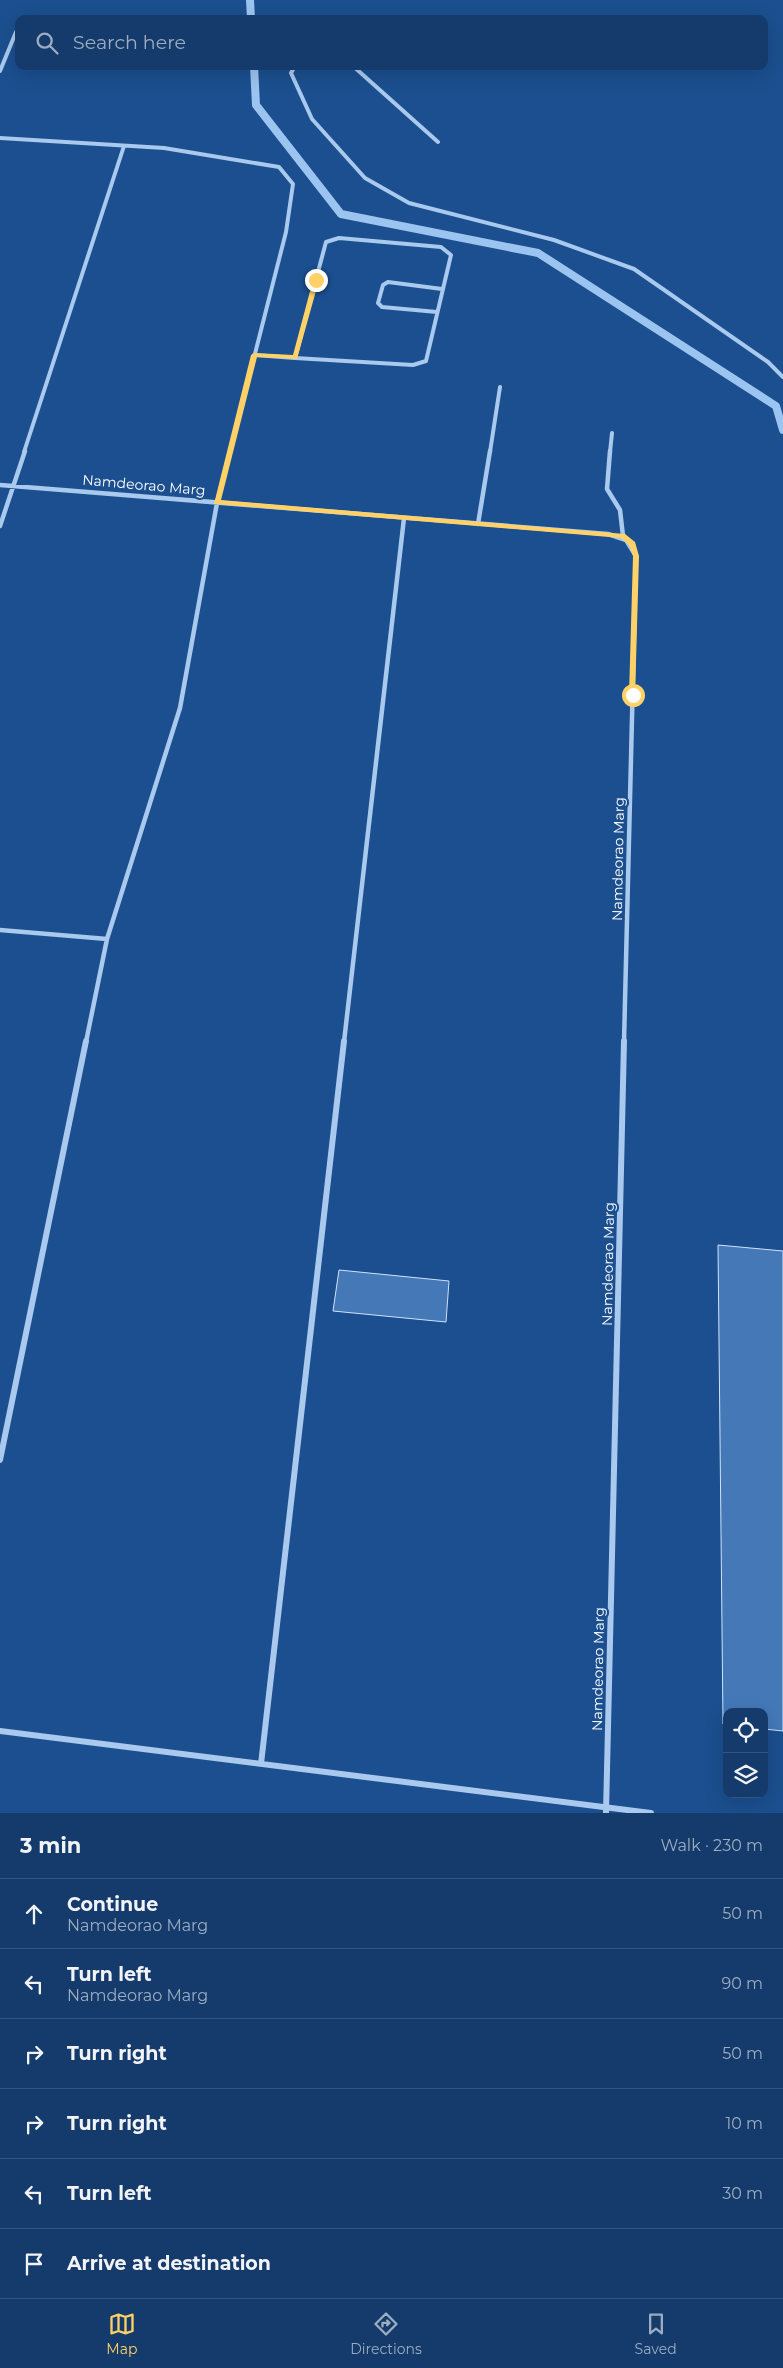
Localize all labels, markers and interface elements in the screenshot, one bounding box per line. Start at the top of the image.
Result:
search box [15,15,768,70]
icon: search [33,29,61,57]
text: Search here [73,31,186,54]
route end [305,269,328,292]
street label: Namdeorao Marg [82,471,206,499]
route start [622,684,645,707]
street label: Namdeorao Marg [608,797,628,921]
street label: Namdeorao Marg [598,1202,618,1326]
street label: Namdeorao Marg [588,1607,608,1731]
map controls [723,1708,768,1798]
button: locate [723,1708,768,1753]
button: layers [723,1753,768,1798]
text: 3 min [20,1833,81,1858]
text: Walk · 230 m [661,1836,763,1855]
text: Continue [67,1893,158,1916]
icon: ahead [20,1900,48,1928]
text: 50 m [722,1904,763,1923]
text: Namdeorao Marg [67,1916,208,1935]
text: Turn left [67,1963,152,1986]
icon: left [20,1970,48,1998]
text: 90 m [721,1974,763,1993]
text: Namdeorao Marg [67,1986,208,2005]
icon: right [20,2040,48,2068]
text: Turn right [67,2042,167,2065]
text: 50 m [722,2044,763,2063]
icon: right [20,2110,48,2138]
text: Turn right [67,2112,167,2135]
text: 10 m [725,2114,763,2133]
icon: left [20,2180,48,2208]
text: Turn left [67,2182,152,2205]
text: 30 m [722,2184,763,2203]
icon: arrive [20,2250,48,2278]
text: Arrive at destination [67,2252,271,2275]
tab: Map [106,2310,137,2358]
tab: Directions [350,2310,422,2358]
tab: Saved [635,2310,677,2358]

